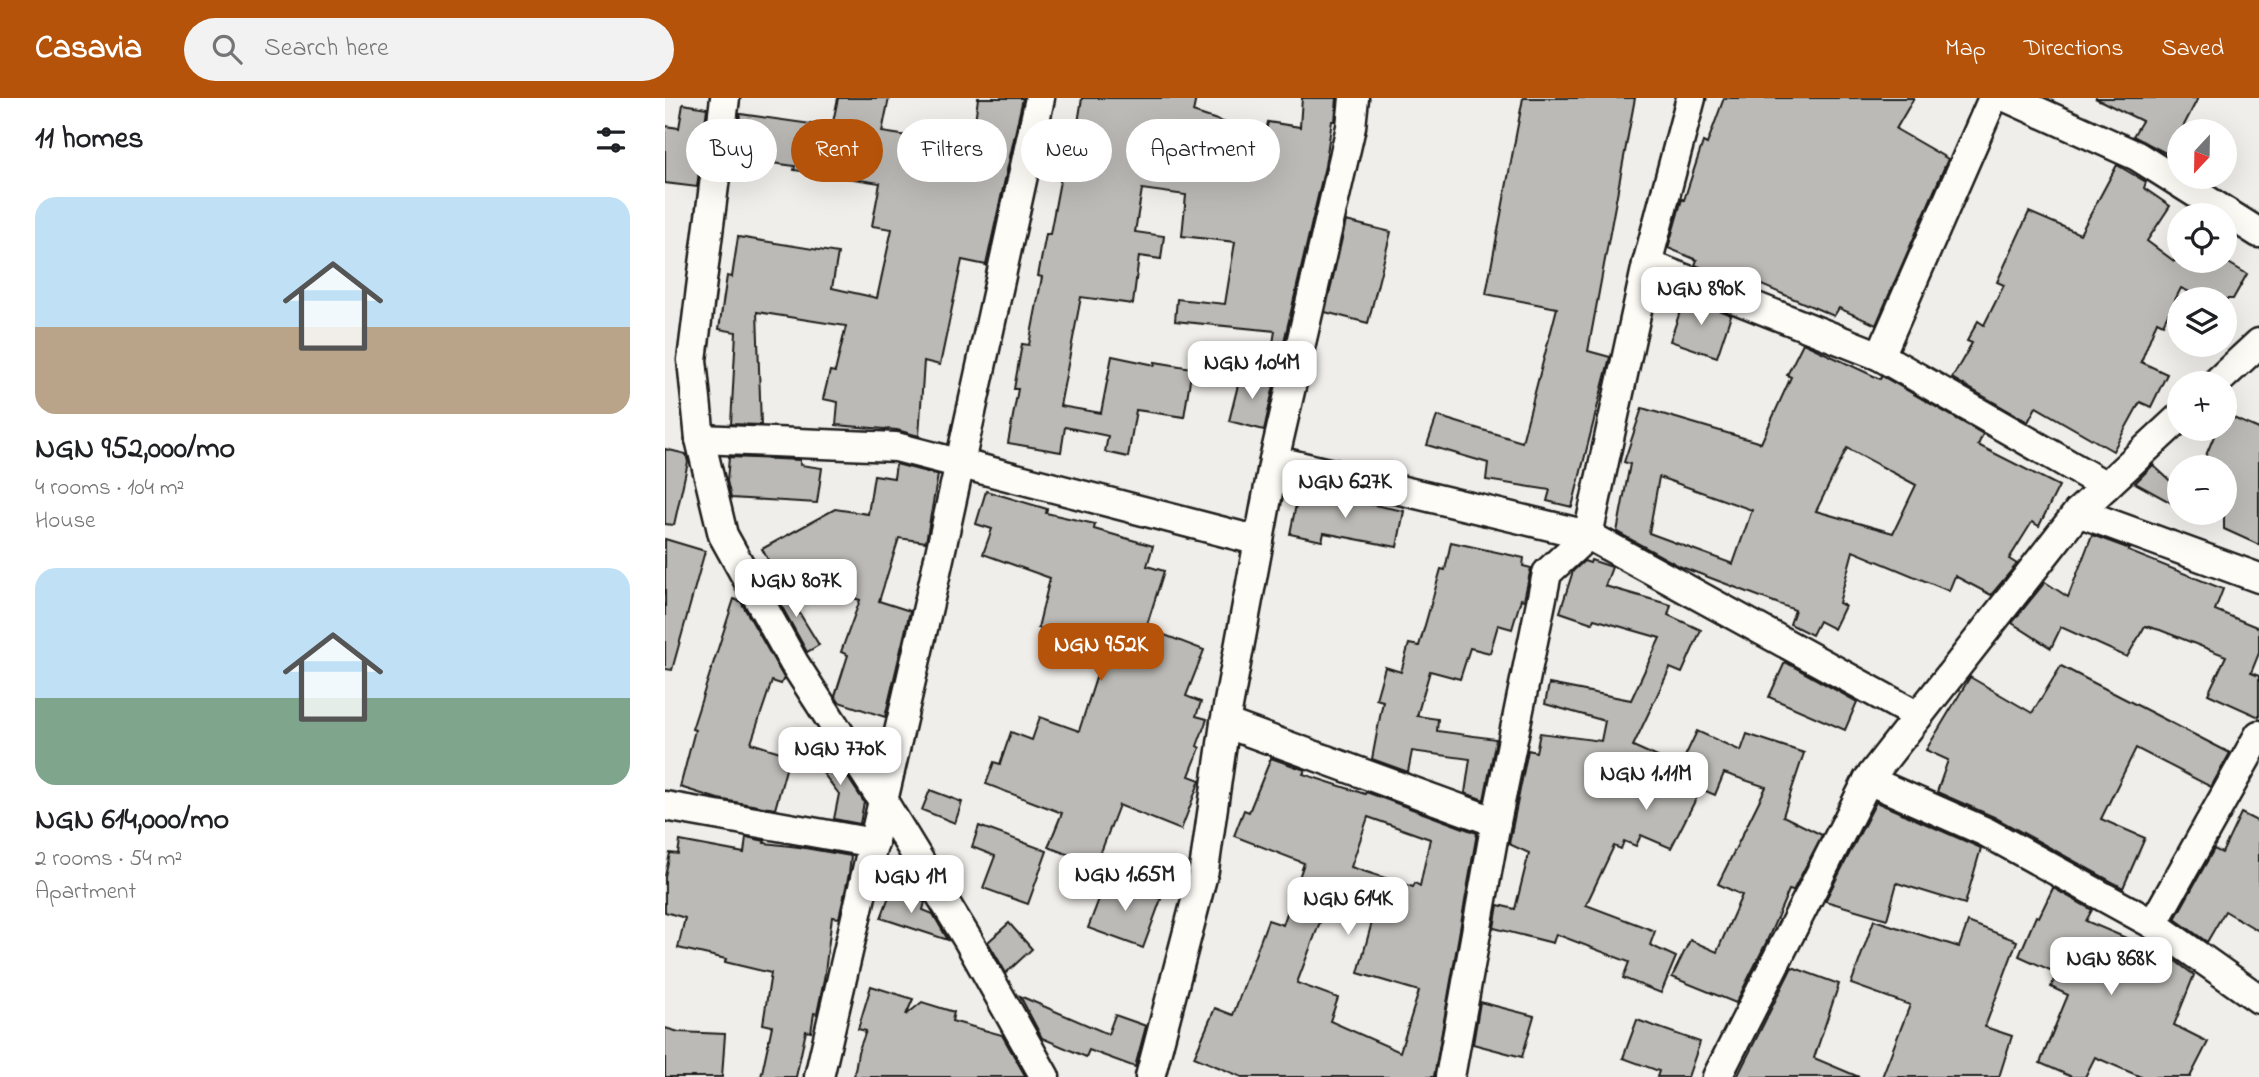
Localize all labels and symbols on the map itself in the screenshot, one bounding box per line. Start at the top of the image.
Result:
north arrow [2167,119,2237,189]
pin: NGN 890K [1629,268,1773,327]
pin: NGN 1.04M [1172,342,1332,401]
pin: NGN 627K [1273,460,1417,520]
pin: NGN 807K [724,560,868,619]
pin: NGN 952K [1029,624,1173,683]
pin: NGN 770K [768,728,912,787]
pin: NGN 1.11M [1566,752,1726,812]
pin: NGN 1.65M [1045,854,1205,913]
pin: NGN 1M [854,856,968,915]
pin: NGN 614K [1276,878,1420,937]
pin: NGN 868K [2039,937,2183,997]

